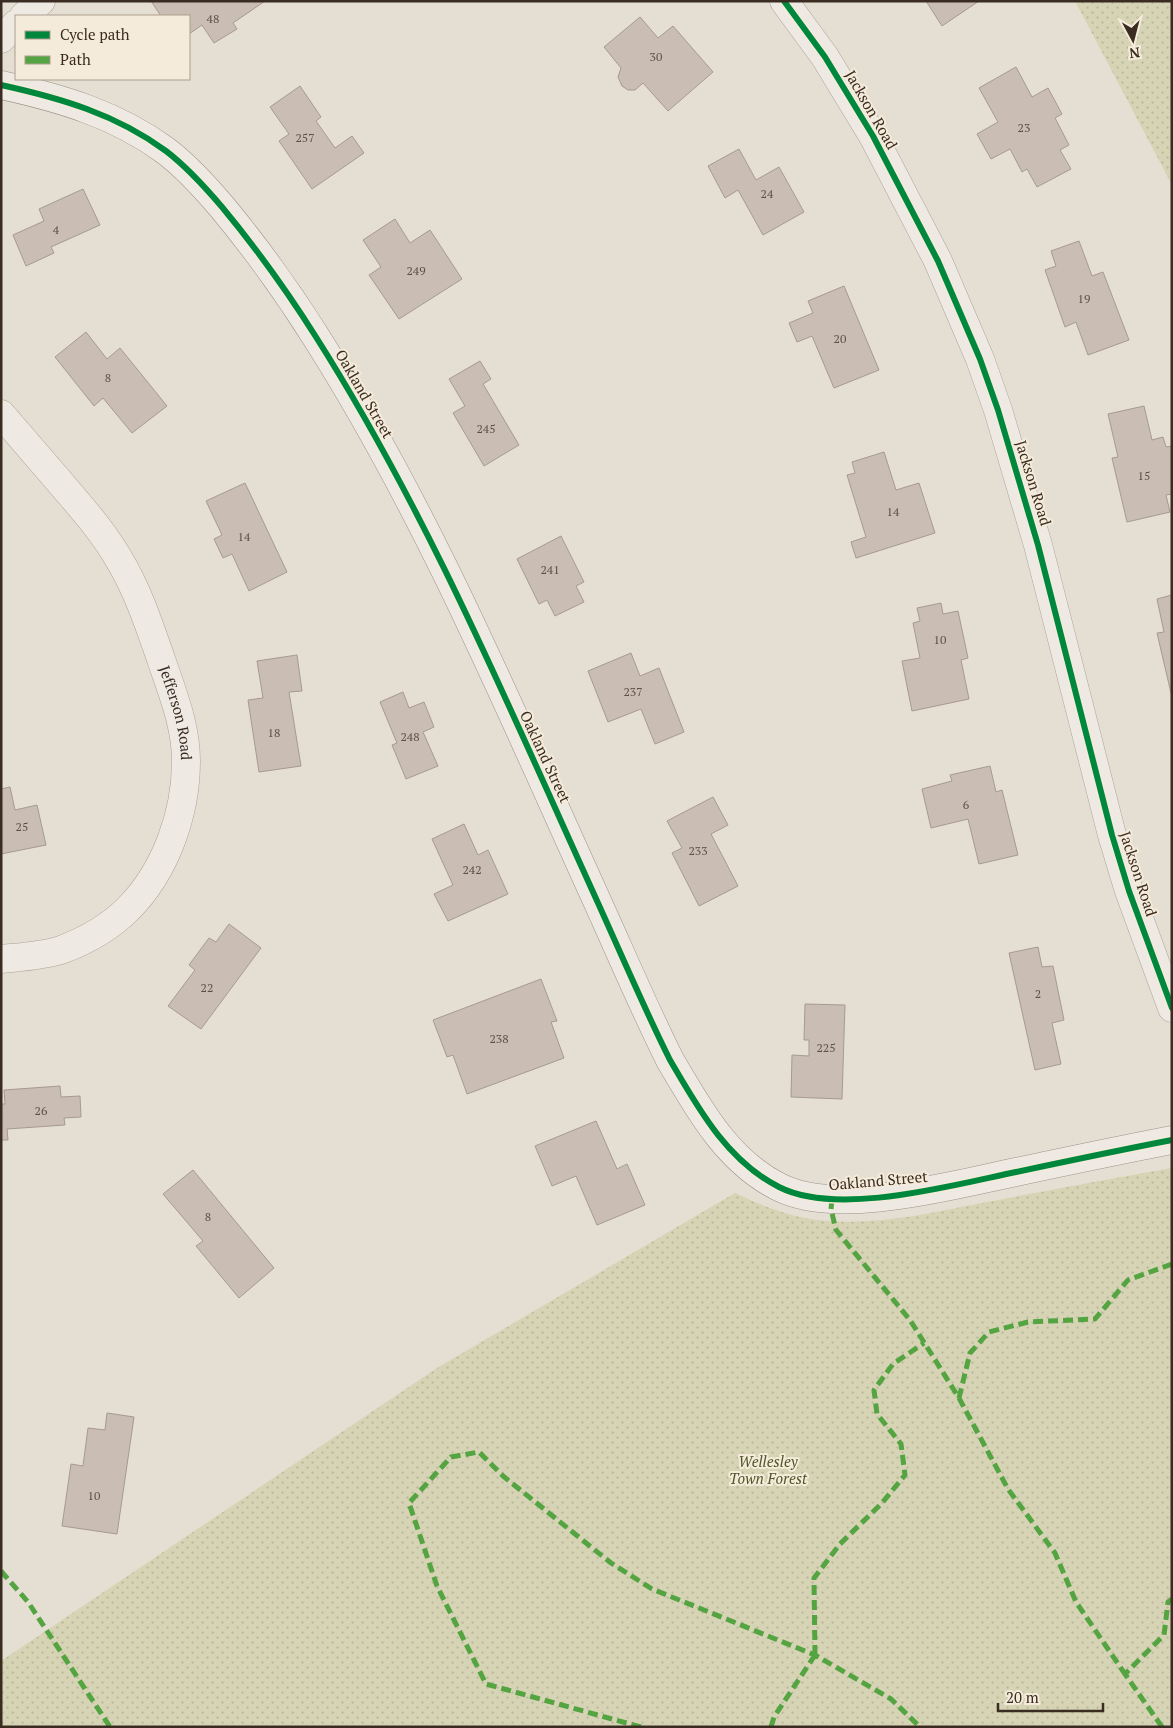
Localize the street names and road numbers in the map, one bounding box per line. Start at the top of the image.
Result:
street label: Jackson Road [841,66,903,153]
street label: Oakland Street [331,345,399,442]
street label: Jackson Road [1011,438,1056,528]
street label: Jefferson Road [155,663,197,760]
street label: Oakland Street [516,707,576,806]
street label: Jackson Road [1116,829,1162,919]
street label: Oakland Street [828,1166,929,1194]

